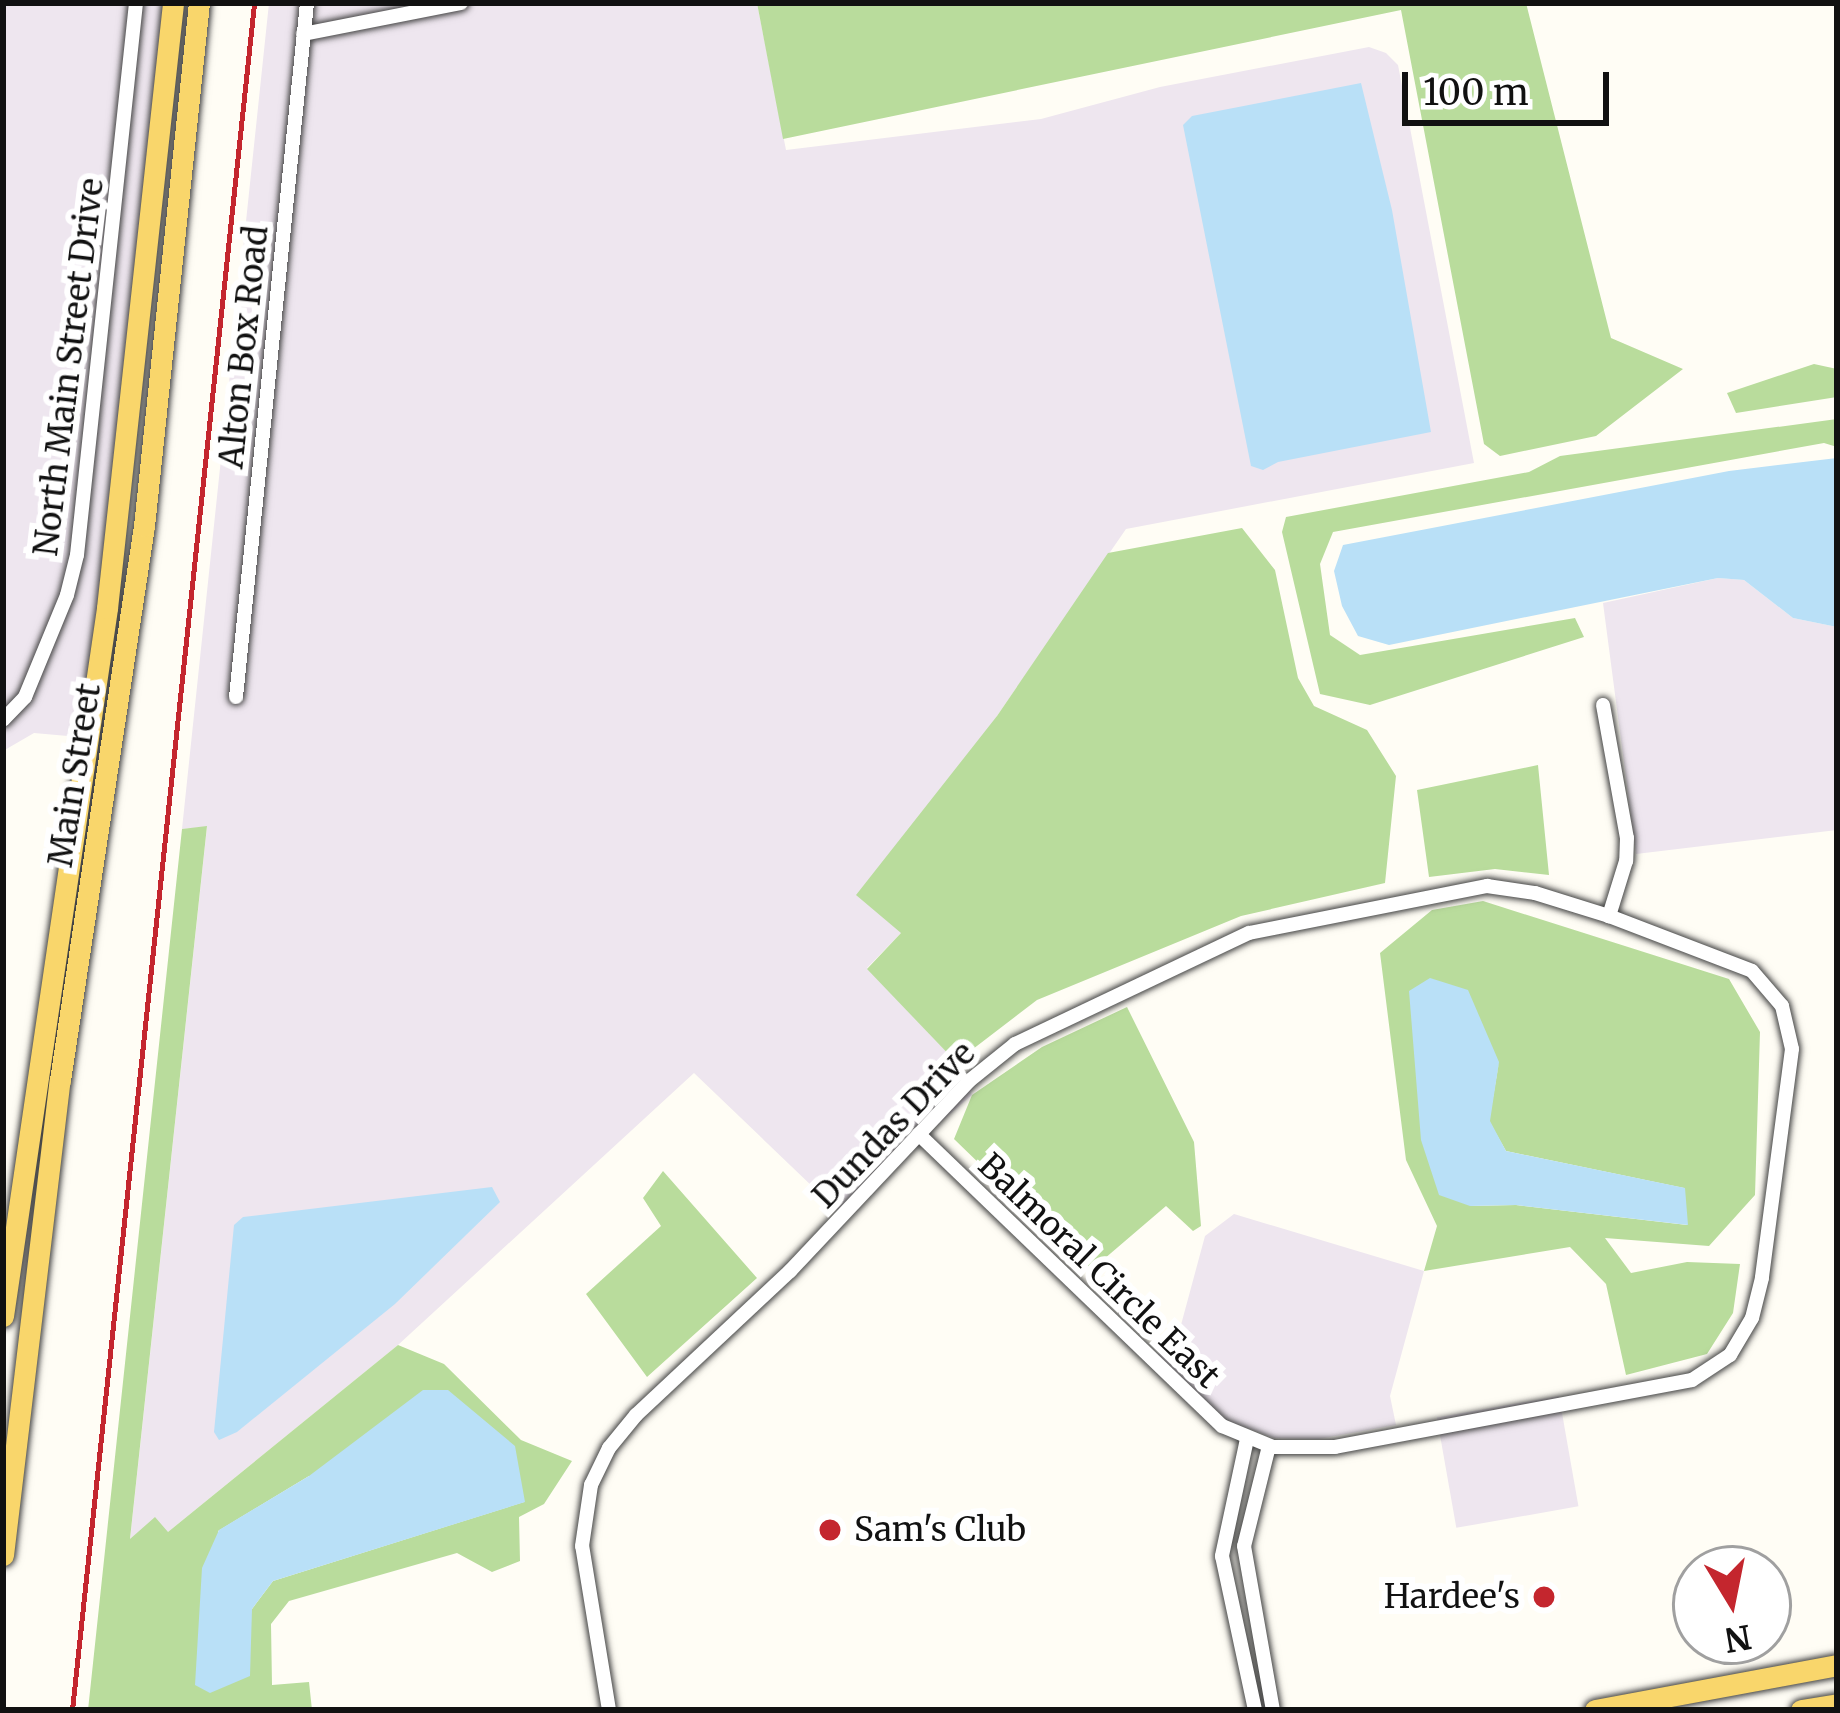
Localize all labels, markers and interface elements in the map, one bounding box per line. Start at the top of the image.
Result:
scale bar [1408,48,1615,122]
text: 100 m [1423,70,1529,115]
street label: North Main Street Drive [26,176,112,558]
street label: Alton Box Road [212,224,276,470]
street label: Main Street [41,680,109,870]
street label: Dundas Drive [805,1034,983,1216]
street label: Balmoral Circle East [970,1146,1228,1396]
place label: Sam's Club [854,1510,1026,1550]
marker: Sam's Club [817,1517,843,1543]
north arrow [1672,1545,1792,1665]
place label: Hardee's [1384,1577,1520,1617]
marker: Hardee's [1531,1584,1557,1610]
text: N [1721,1616,1754,1660]

